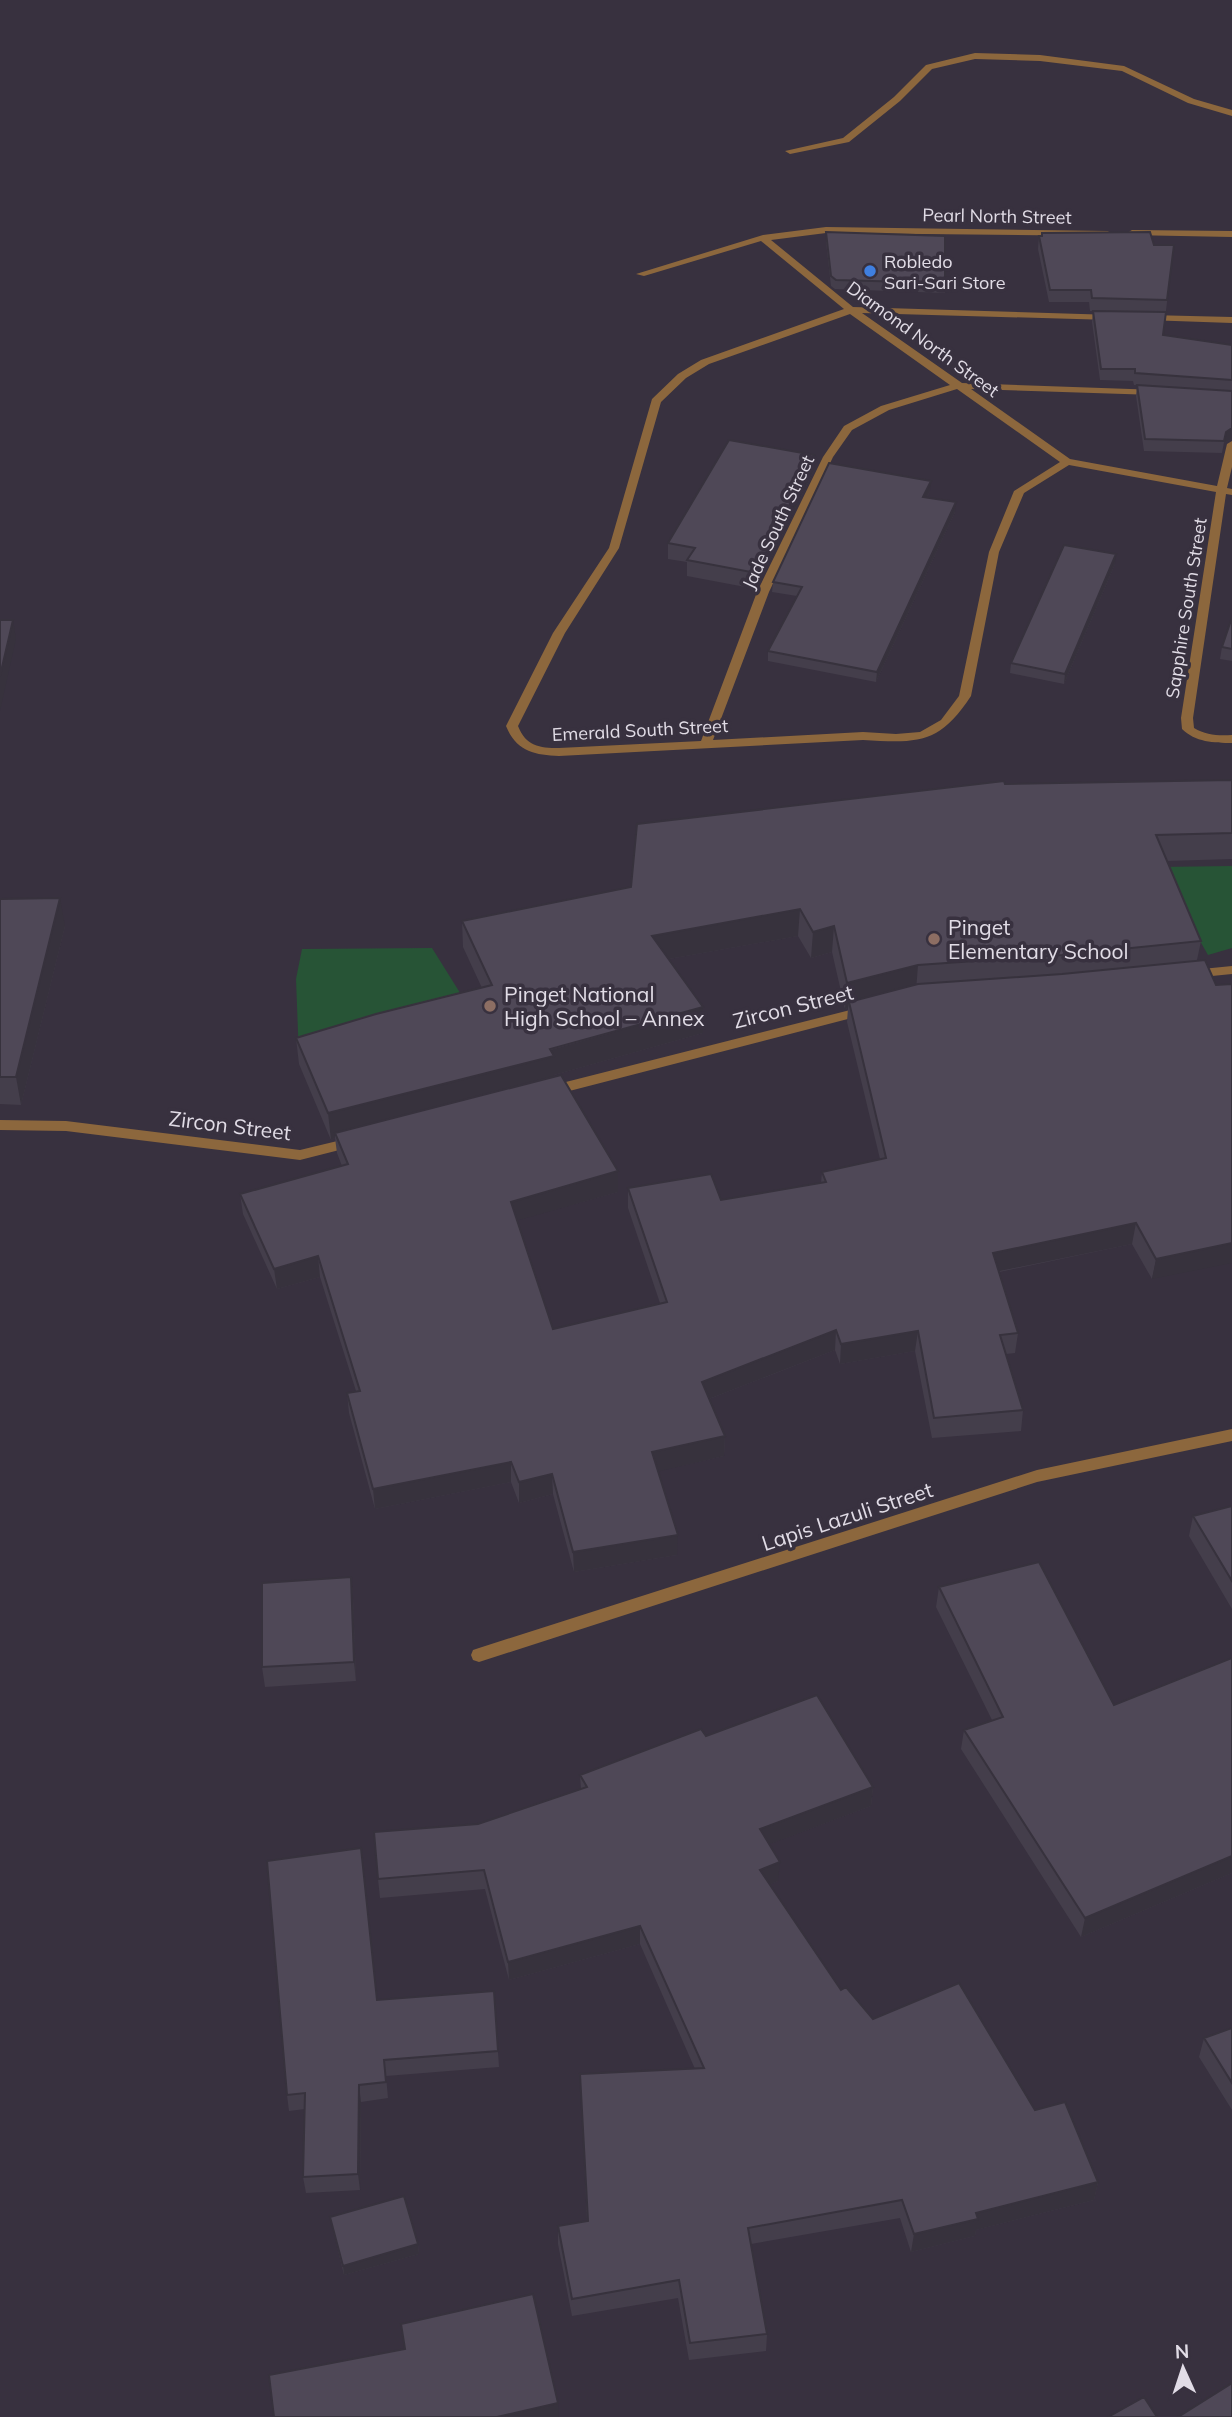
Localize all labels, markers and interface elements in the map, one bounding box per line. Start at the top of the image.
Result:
street label: Pearl North Street [922,203,1072,229]
place label: Robledo Sari-Sari Store [884,250,1006,294]
marker: Robledo Sari-Sari Store [862,263,878,279]
street label: Diamond North Street [842,276,1004,402]
street label: Jade South Street [737,451,819,593]
street label: Sapphire South Street [1160,516,1212,700]
street label: Emerald South Street [551,714,729,746]
place label: Pinget Elementary School [948,914,1129,964]
marker: Pinget Elementary School [926,931,942,947]
street label: Zircon Street [730,979,856,1033]
place label: Pinget National High School – Annex [504,981,705,1031]
marker: Pinget National High School – Annex [482,998,498,1014]
street label: Zircon Street [167,1105,293,1145]
street label: Lapis Lazuli Street [758,1476,936,1556]
north arrow [1148,2333,1218,2403]
text: N [1174,2339,1190,2363]

